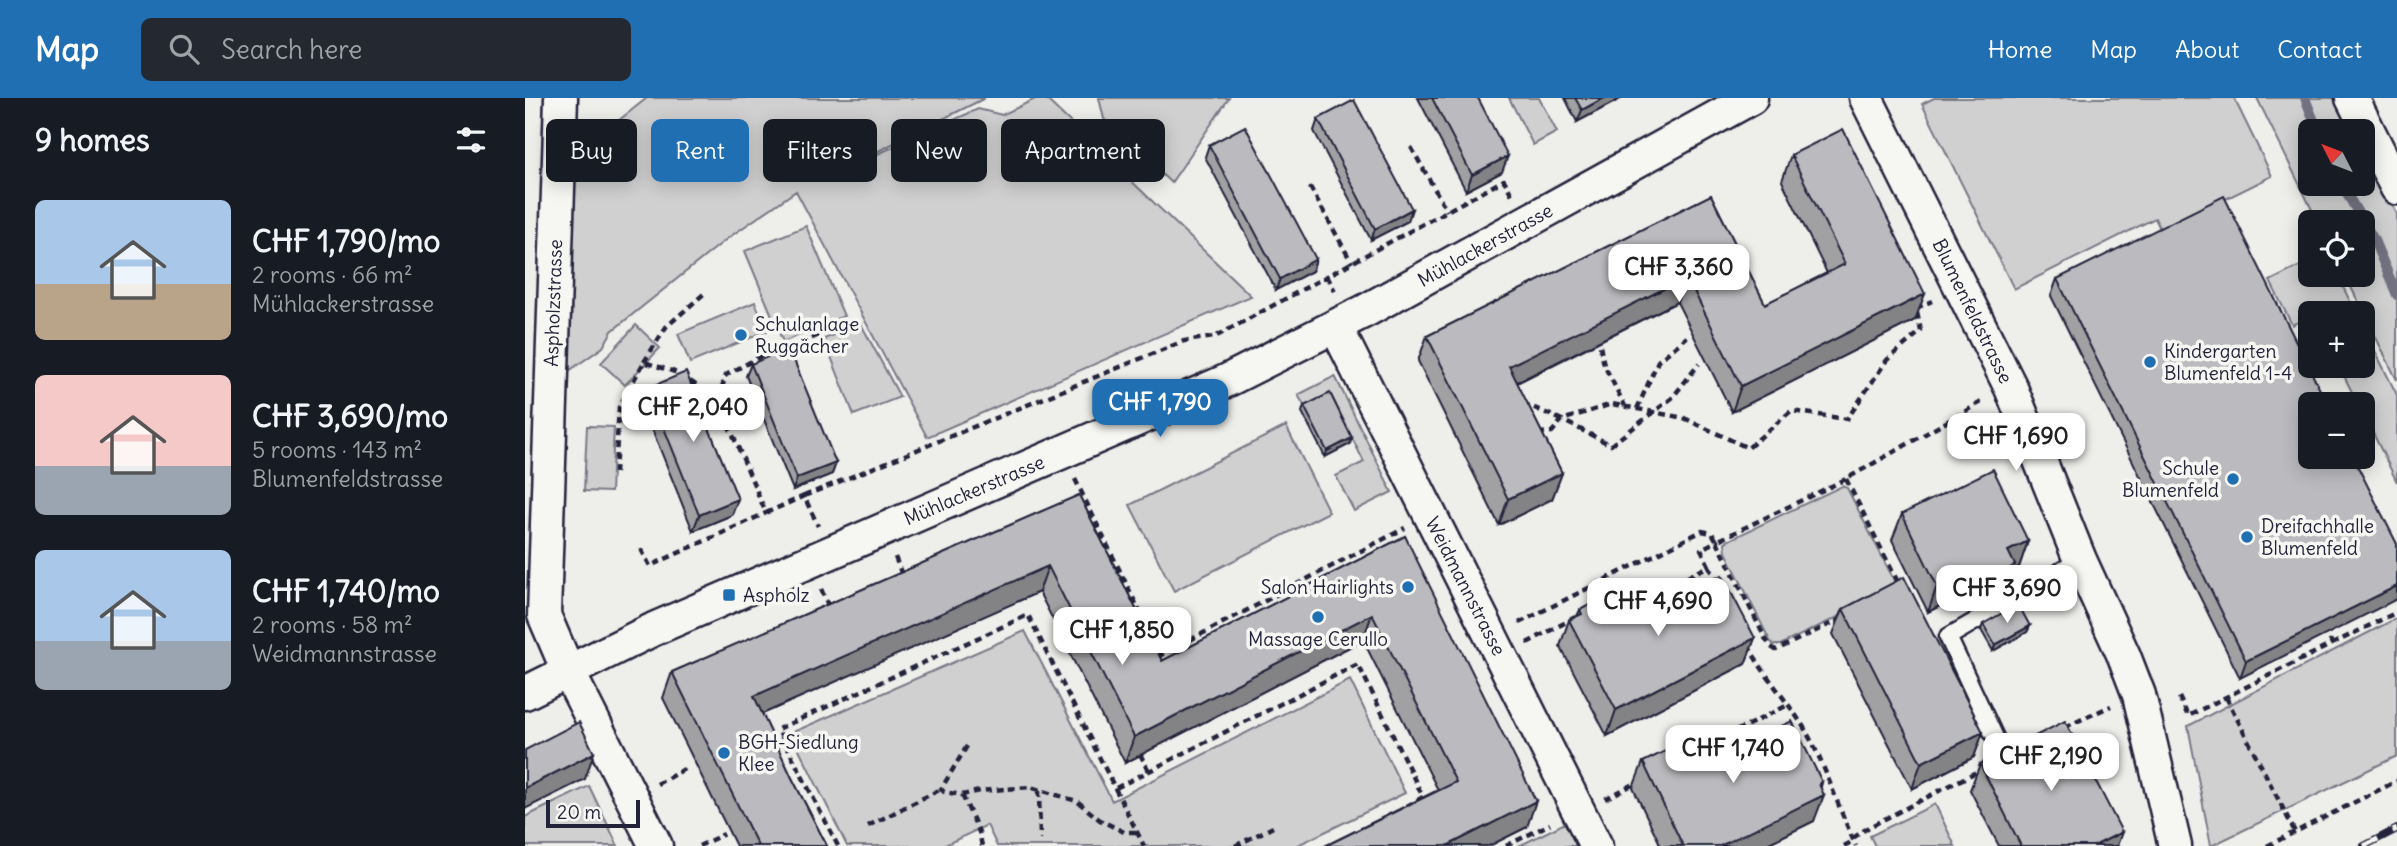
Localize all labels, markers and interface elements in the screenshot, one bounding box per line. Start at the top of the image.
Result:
search box [141,18,631,81]
text: Map [35,28,99,70]
icon: search [165,30,203,68]
text: Search here [221,33,362,66]
text: Home [1988,34,2052,64]
text: Map [2090,34,2137,64]
text: About [2175,34,2239,64]
text: Contact [2277,34,2362,64]
chip: Buy [546,119,637,182]
chip: Rent [651,119,749,182]
chip: Filters [763,119,877,182]
chip: New [891,119,987,182]
chip: Apartment [1001,119,1165,182]
north arrow [2298,119,2375,196]
map controls [2298,119,2375,469]
text: 9 homes [35,121,150,159]
icon: filters [452,121,490,159]
street label: Mühlackerstrasse [1413,198,1557,292]
button: locate [2298,210,2375,287]
text: CHF 1,790/mo [252,222,440,260]
icon: home [91,228,175,312]
street label: Blumenfeldstrasse [1928,235,2018,387]
street label: Aspholzstrasse [539,239,567,367]
pin: CHF 3,360 [1599,244,1759,304]
text: CHF 3,360 [1624,252,1734,281]
text: 2 rooms · 66 m² [252,260,413,289]
text: Mühlackerstrasse [252,289,434,318]
button: + [2298,301,2375,378]
place label: Schulanlage Ruggächer [755,312,859,358]
marker: Schulanlage Ruggächer [733,327,749,343]
place label: Kindergarten Blumenfeld 1-4 [2164,339,2292,385]
marker: Kindergarten Blumenfeld 1-4 [2142,354,2158,370]
pin: CHF 1,790 [1080,380,1240,439]
pin: CHF 2,040 [613,384,773,444]
text: CHF 1,790 [1108,387,1212,416]
text: CHF 2,040 [638,392,748,421]
button: − [2298,392,2375,469]
text: CHF 3,690/mo [252,397,448,435]
icon: home [91,403,175,487]
pin: CHF 1,690 [1936,414,2096,473]
text: CHF 1,690 [1963,421,2069,450]
text: 5 rooms · 143 m² [252,435,422,464]
street label: Mühlackerstrasse [900,450,1048,530]
place label: Schule Blumenfeld [2122,456,2219,502]
text: Blumenfeldstrasse [252,464,443,493]
marker: Schule Blumenfeld [2225,471,2241,487]
street label: Weidmannstrasse [1421,513,1511,659]
place label: Dreifachhalle Blumenfeld [2261,514,2374,560]
marker: Dreifachhalle Blumenfeld [2239,529,2255,545]
pin: CHF 3,690 [1927,566,2087,625]
text: CHF 1,740/mo [252,572,440,610]
text: CHF 3,690 [1952,573,2062,602]
place label: Salon Hairlights [1261,575,1394,599]
icon: home [91,578,175,662]
pin: CHF 4,690 [1578,578,1738,638]
marker: Salon Hairlights [1400,579,1416,595]
place label: Aspholz [743,583,810,607]
text: CHF 4,690 [1603,586,1713,615]
marker: Aspholz [721,587,737,603]
pin: CHF 1,850 [1042,608,1202,667]
marker: Massage Cerullo [1310,609,1326,625]
text: 2 rooms · 58 m² [252,610,413,639]
text: CHF 1,850 [1069,615,1175,644]
place label: Massage Cerullo [1248,627,1388,651]
text: Weidmannstrasse [252,639,437,668]
pin: CHF 1,740 [1653,726,1813,785]
place label: BGH-Siedlung Klee [738,730,859,776]
text: CHF 1,740 [1681,733,1785,762]
pin: CHF 2,190 [1971,734,2131,793]
text: CHF 2,190 [1999,741,2103,770]
marker: BGH-Siedlung Klee [716,745,732,761]
scale bar [546,797,641,829]
text: 20 m [557,800,601,824]

